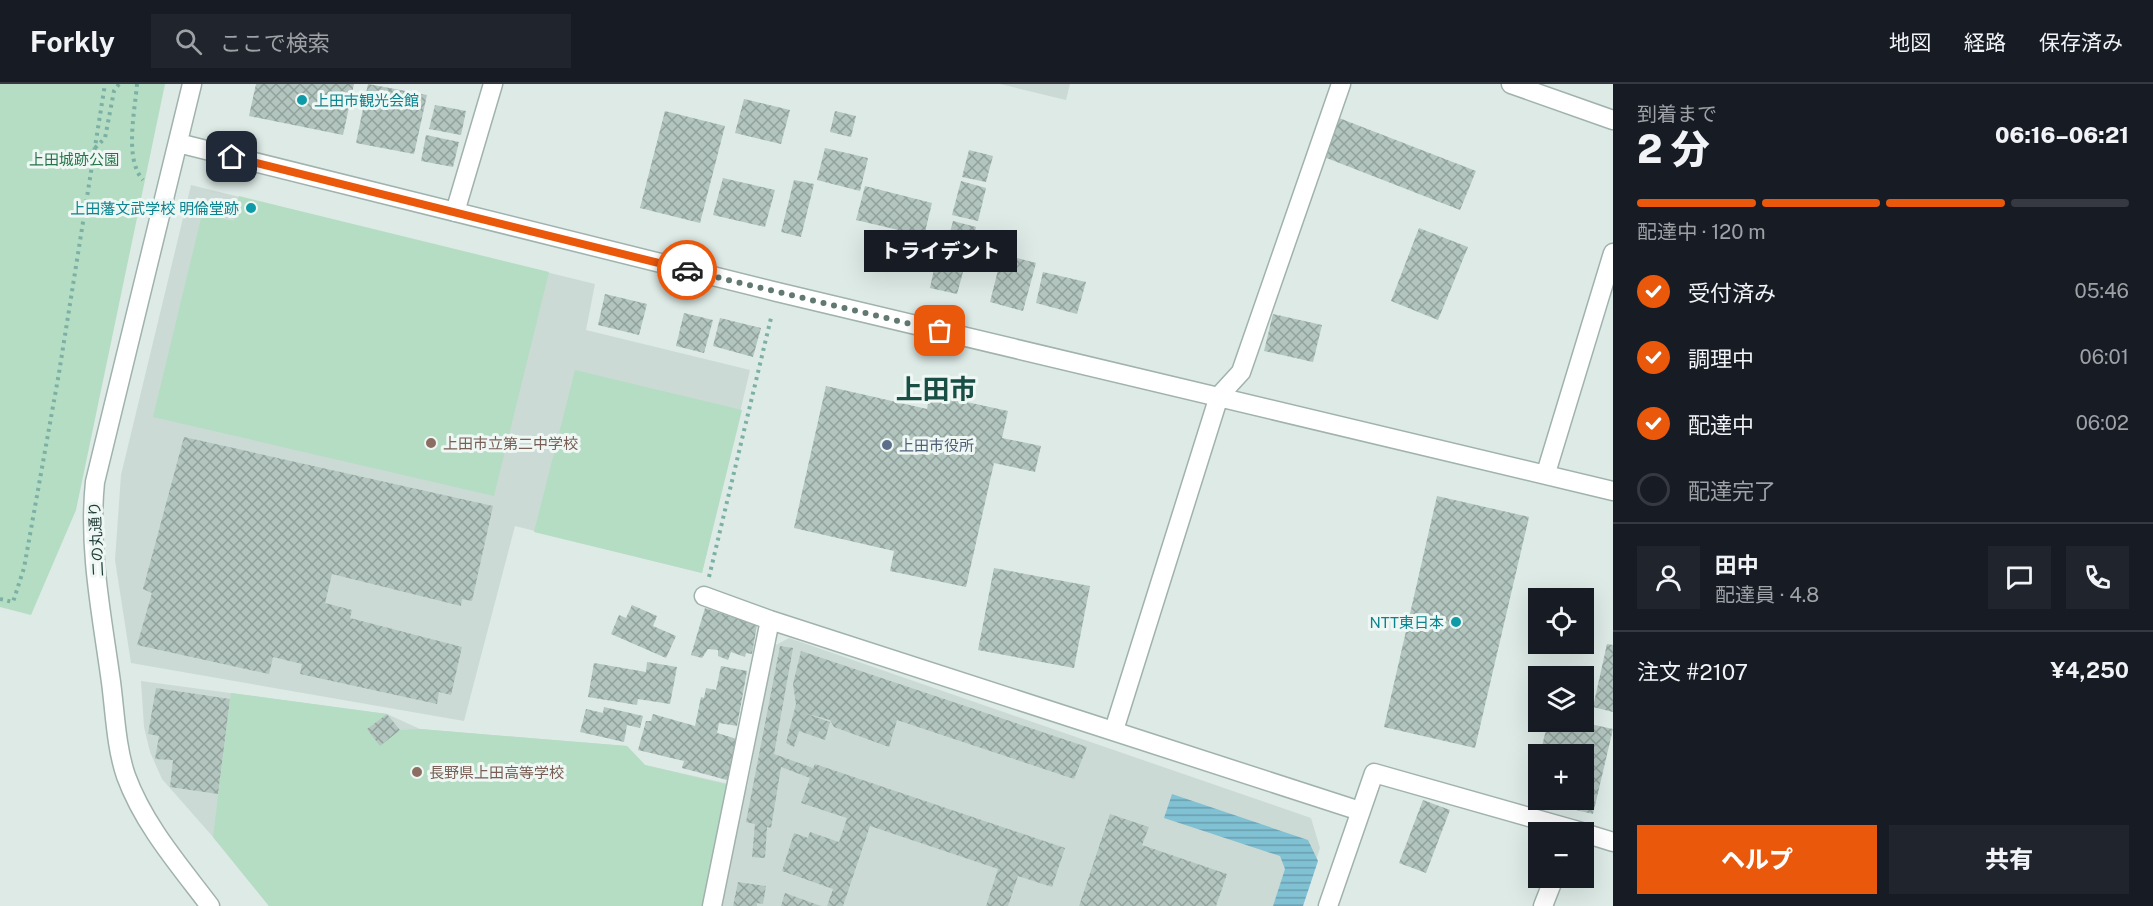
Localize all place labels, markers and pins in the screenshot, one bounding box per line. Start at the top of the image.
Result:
place label: 上田市観光会館 [314,92,419,109]
marker: 上田市観光会館 [295,93,309,107]
pin [206,131,257,182]
place label: 上田藩文武学校 明倫堂跡 [70,200,239,217]
marker: 上田藩文武学校 明倫堂跡 [244,201,258,215]
callout: トライデント [864,229,1016,271]
pin [914,305,965,356]
place label: 上田市立第二中学校 [443,435,578,452]
marker: 上田市立第二中学校 [424,436,438,450]
place label: 上田市役所 [899,437,974,454]
marker: 上田市役所 [880,438,894,452]
place label: NTT東日本 [1369,614,1444,631]
marker: NTT東日本 [1449,615,1463,629]
place label: 長野県上田高等学校 [429,764,564,781]
marker: 長野県上田高等学校 [410,765,424,779]

